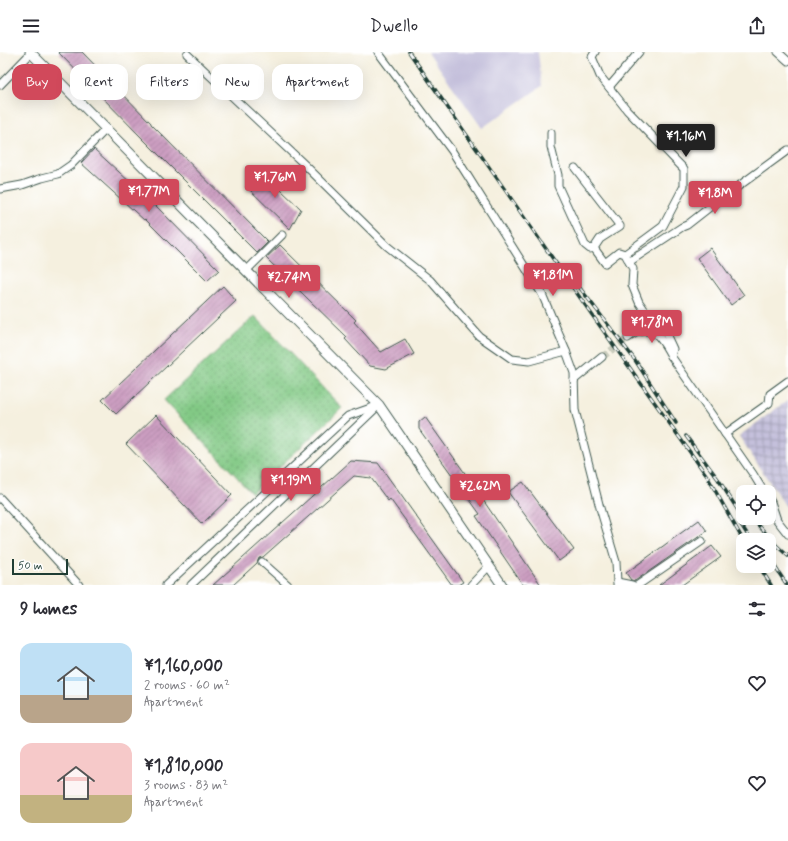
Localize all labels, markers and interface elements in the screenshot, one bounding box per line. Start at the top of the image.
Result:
text: Dwello [370,14,418,38]
icon: menu [20,15,42,37]
icon: share [746,15,768,37]
chip: Buy [12,64,62,100]
chip: Rent [70,64,128,100]
chip: Filters [136,64,203,100]
chip: New [211,64,264,100]
chip: Apartment [272,64,363,100]
pin: ¥1.16M [653,124,719,158]
text: ¥1.16M [666,128,706,145]
pin: ¥1.76M [242,165,308,199]
text: ¥1.76M [254,169,296,186]
pin: ¥1.77M [116,179,182,213]
pin: ¥1.8M [687,181,743,215]
text: ¥1.77M [128,183,170,200]
text: ¥1.8M [698,185,732,202]
pin: ¥1.81M [520,263,586,297]
pin: ¥2.74M [256,265,322,299]
text: ¥1.81M [533,267,573,284]
text: ¥2.74M [267,269,311,286]
pin: ¥1.78M [619,310,685,344]
text: ¥1.78M [631,314,673,331]
pin: ¥1.19M [258,468,324,502]
text: ¥1.19M [271,472,311,489]
pin: ¥2.62M [447,474,513,508]
text: ¥2.62M [459,478,501,495]
map controls [736,485,776,573]
button: locate [736,485,776,525]
button: layers [736,533,776,573]
scale bar [12,557,68,576]
text: 50 m [18,559,43,573]
text: 9 homes [20,598,77,620]
icon: filters [746,598,768,620]
text: ¥1,160,000 [144,655,223,677]
icon: home [52,659,100,707]
icon: heart [746,672,768,694]
text: 2 rooms · 60 m² [144,677,230,694]
text: Apartment [144,694,203,711]
text: ¥1,810,000 [144,755,224,777]
icon: home [52,759,100,807]
icon: heart [746,772,768,794]
text: 3 rooms · 83 m² [144,777,228,794]
text: Apartment [144,794,203,811]

